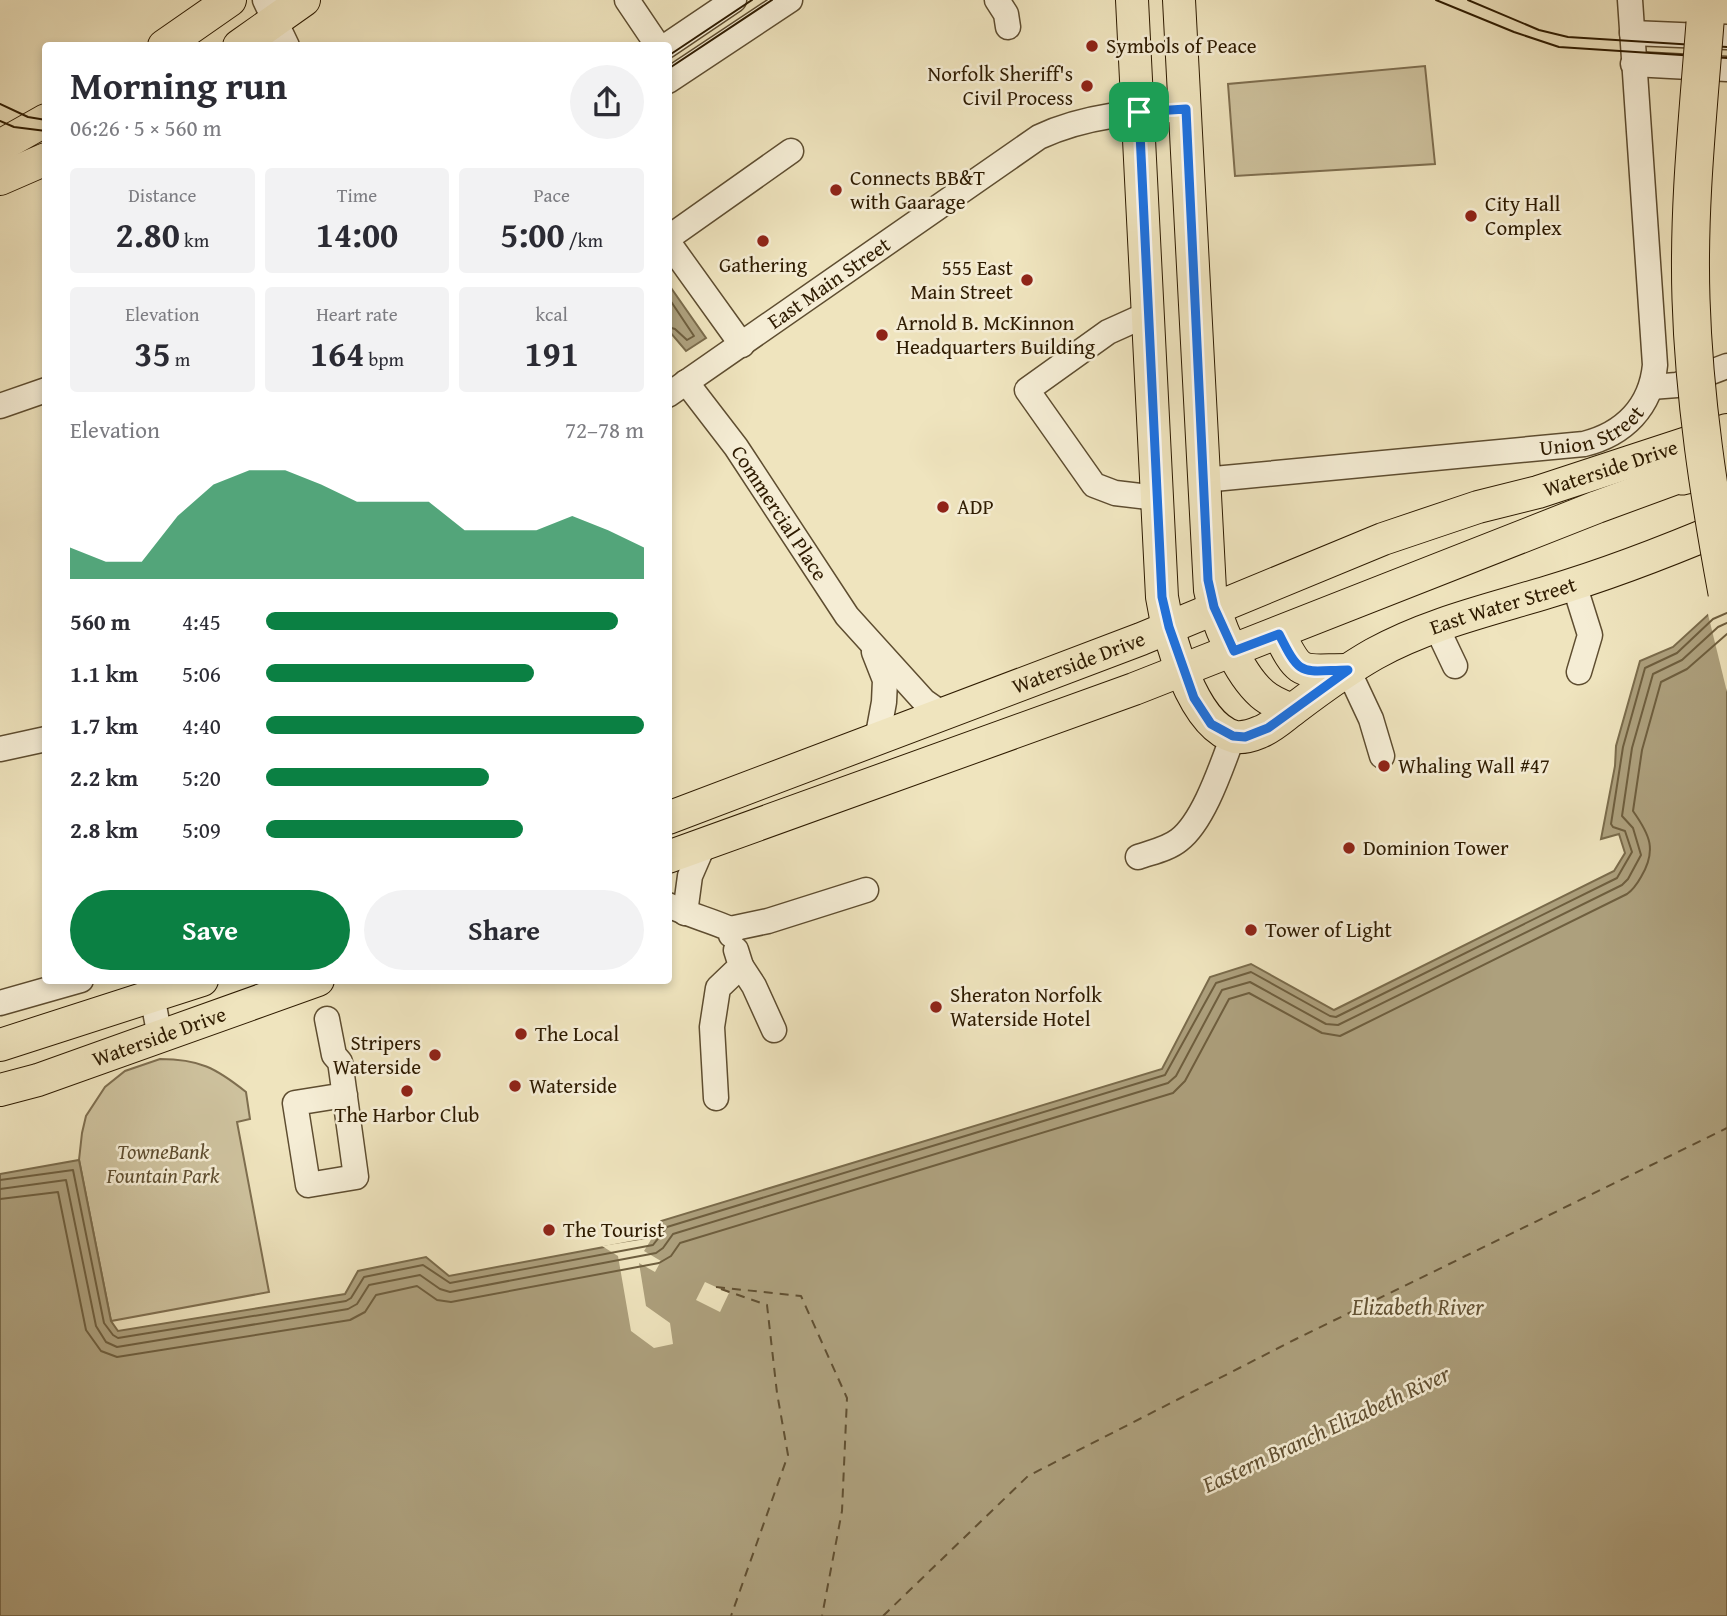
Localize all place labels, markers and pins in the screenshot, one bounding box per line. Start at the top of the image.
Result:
place label: Symbols of Peace [1106,30,1257,61]
marker: Symbols of Peace [1084,38,1100,54]
place label: Norfolk Sheriff's Civil Process [928,58,1073,113]
marker: Norfolk Sheriff's Civil Process [1079,78,1095,94]
pin [1109,82,1169,142]
place label: Connects BB&T with Gaarage [850,162,985,217]
marker: Connects BB&T with Gaarage [828,182,844,198]
place label: City Hall Complex [1485,188,1562,243]
marker: City Hall Complex [1463,208,1479,224]
marker: Gathering [755,233,771,249]
place label: Gathering [719,249,808,280]
place label: 555 East Main Street [910,252,1014,307]
marker: 555 East Main Street [1019,272,1035,288]
place label: Arnold B. McKinnon Headquarters Building [896,307,1096,362]
marker: Arnold B. McKinnon Headquarters Building [874,327,890,343]
place label: ADP [957,491,994,522]
marker: ADP [935,499,951,515]
place label: Whaling Wall #47 [1398,750,1550,781]
marker: Whaling Wall #47 [1376,758,1392,774]
place label: Dominion Tower [1363,832,1509,863]
marker: Dominion Tower [1341,840,1357,856]
place label: Tower of Light [1265,914,1392,945]
marker: Tower of Light [1243,922,1259,938]
place label: Sheraton Norfolk Waterside Hotel [950,979,1102,1034]
marker: Sheraton Norfolk Waterside Hotel [928,999,944,1015]
place label: The Local [535,1018,619,1049]
marker: The Local [513,1026,529,1042]
place label: Stripers Waterside [333,1027,421,1082]
marker: Stripers Waterside [427,1047,443,1063]
place label: Waterside [529,1070,617,1101]
marker: Waterside [507,1078,523,1094]
marker: The Harbor Club [399,1083,415,1099]
place label: The Harbor Club [335,1099,479,1130]
place label: The Tourist [563,1214,665,1245]
marker: The Tourist [541,1222,557,1238]

